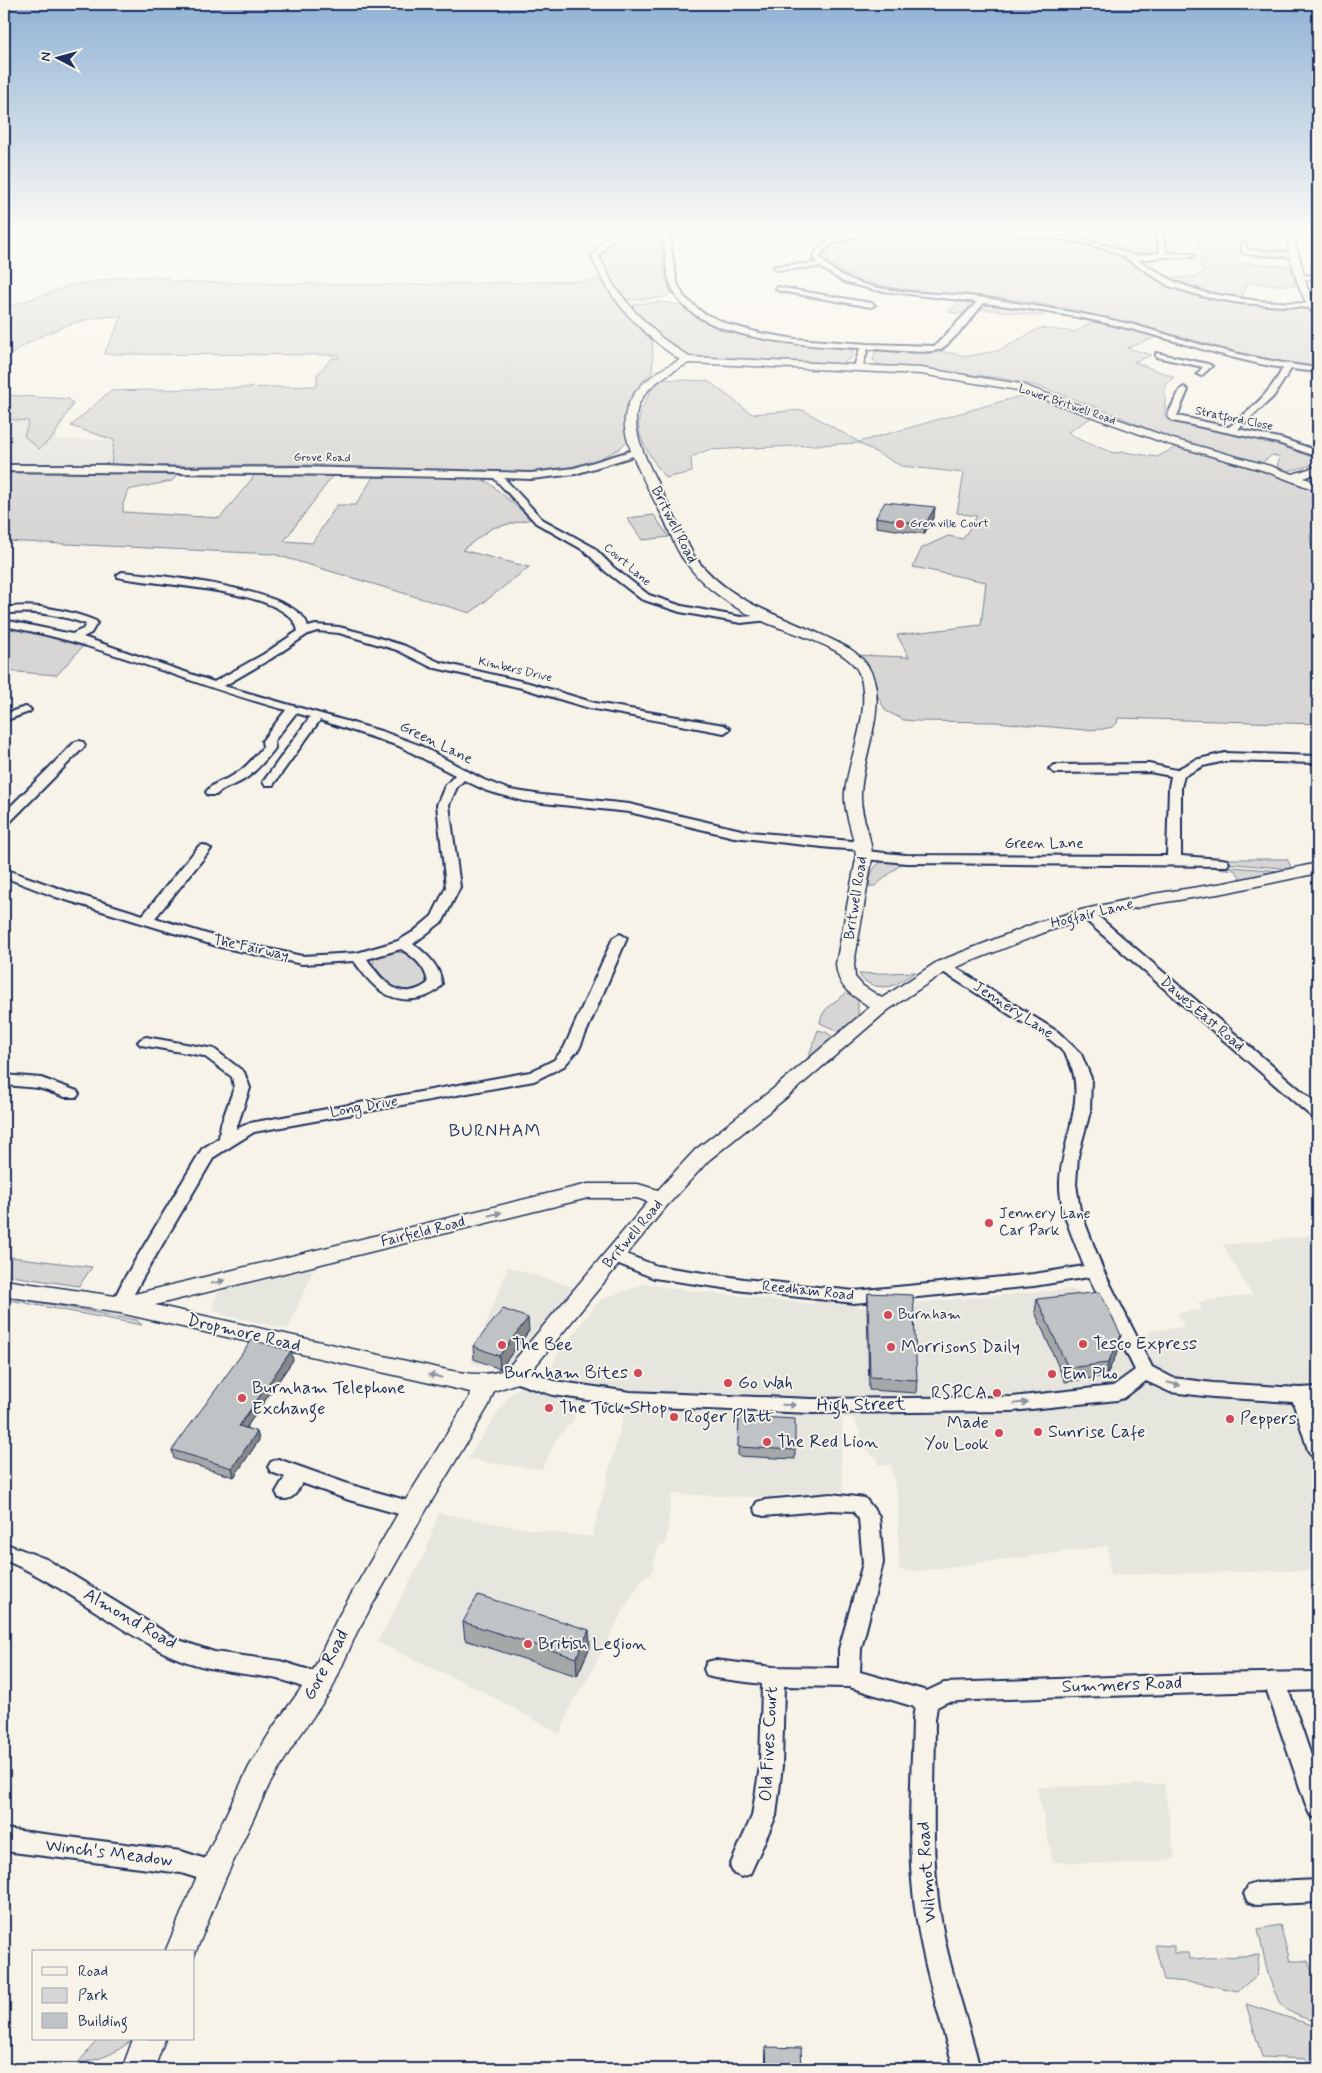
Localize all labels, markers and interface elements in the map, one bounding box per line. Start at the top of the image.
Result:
north arrow [32,32,82,82]
text: N [37,51,56,62]
street label: Lower Britwell Road [1016,381,1118,429]
street label: Stratford Close [1193,403,1274,436]
street label: Grove Road [293,450,351,466]
street label: Britwell Road [646,483,702,567]
place label: Grenville Court [910,516,989,532]
marker: Grenville Court [894,518,906,530]
street label: Court Lane [600,540,654,590]
street label: Kimbers Drive [477,654,553,686]
street label: Green Lane [396,717,476,769]
street label: Green Lane [1004,834,1084,854]
street label: Britwell Road [840,855,872,941]
street label: Hogfair Lane [1049,894,1136,935]
street label: The Fairway [211,930,291,966]
street label: Dawes East Road [1156,972,1248,1056]
street label: Jennery Lane [969,977,1057,1043]
street label: Long Drive [329,1091,400,1124]
district label: BURNHAM [449,1119,541,1143]
street label: Britwell Road [598,1195,668,1273]
place label: Jennery Lane Car Park [999,1204,1091,1241]
one-way arrow [488,1210,503,1218]
street label: Fairfield Road [379,1212,467,1252]
marker: Jennery Lane Car Park [983,1217,995,1229]
street label: Reedham Road [761,1276,855,1306]
one-way arrow [211,1278,226,1286]
place label: Burnham [898,1305,961,1325]
street label: Dropmore Road [185,1308,303,1358]
marker: Burnham [882,1309,894,1321]
place label: Tesco Express [1093,1332,1197,1356]
place label: The Bee [512,1333,573,1357]
place label: Morrisons Daily [901,1335,1020,1359]
marker: Tesco Express [1077,1338,1089,1350]
marker: The Bee [496,1339,508,1351]
marker: Morrisons Daily [885,1341,897,1353]
place label: Burnham Bites [504,1361,628,1385]
place label: Em Pho [1062,1362,1118,1386]
marker: Burnham Bites [632,1367,644,1379]
marker: Em Pho [1046,1368,1058,1380]
place label: Go Wah [738,1371,793,1395]
one-way arrow [428,1372,443,1380]
place label: Burnham Telephone Exchange [252,1376,406,1423]
marker: Go Wah [722,1377,734,1389]
one-way arrow [1166,1380,1181,1388]
place label: RSPCA [931,1381,987,1405]
marker: RSPCA [991,1387,1003,1399]
marker: Burnham Telephone Exchange [236,1392,248,1404]
street label: High Street [816,1392,906,1420]
place label: The Tuck SHop [559,1396,667,1420]
one-way arrow [1013,1399,1029,1407]
one-way arrow [781,1401,797,1409]
marker: The Tuck SHop [543,1402,555,1414]
place label: Roger Platt [684,1405,775,1431]
place label: Peppers [1240,1407,1297,1431]
marker: Roger Platt [668,1411,680,1423]
place label: Made You Look [924,1411,989,1456]
marker: Peppers [1224,1413,1236,1425]
place label: Sunrise Cafe [1048,1420,1145,1444]
marker: Sunrise Cafe [1032,1426,1044,1438]
marker: Made You Look [993,1427,1005,1439]
place label: The Red Lion [777,1430,878,1454]
marker: The Red Lion [761,1436,773,1448]
street label: Almond Road [79,1583,181,1655]
street label: Gore Road [297,1625,355,1705]
place label: British Legion [538,1632,646,1658]
marker: British Legion [522,1638,534,1650]
street label: Summers Road [1061,1671,1183,1699]
street label: Old Fives Court [754,1686,784,1802]
street label: Wilmot Road [911,1821,943,1923]
street label: Winch's Meadow [44,1833,174,1873]
legend [32,1950,195,2040]
text: Road [78,1962,108,1982]
text: Park [78,1986,108,2006]
text: Building [78,2012,128,2033]

